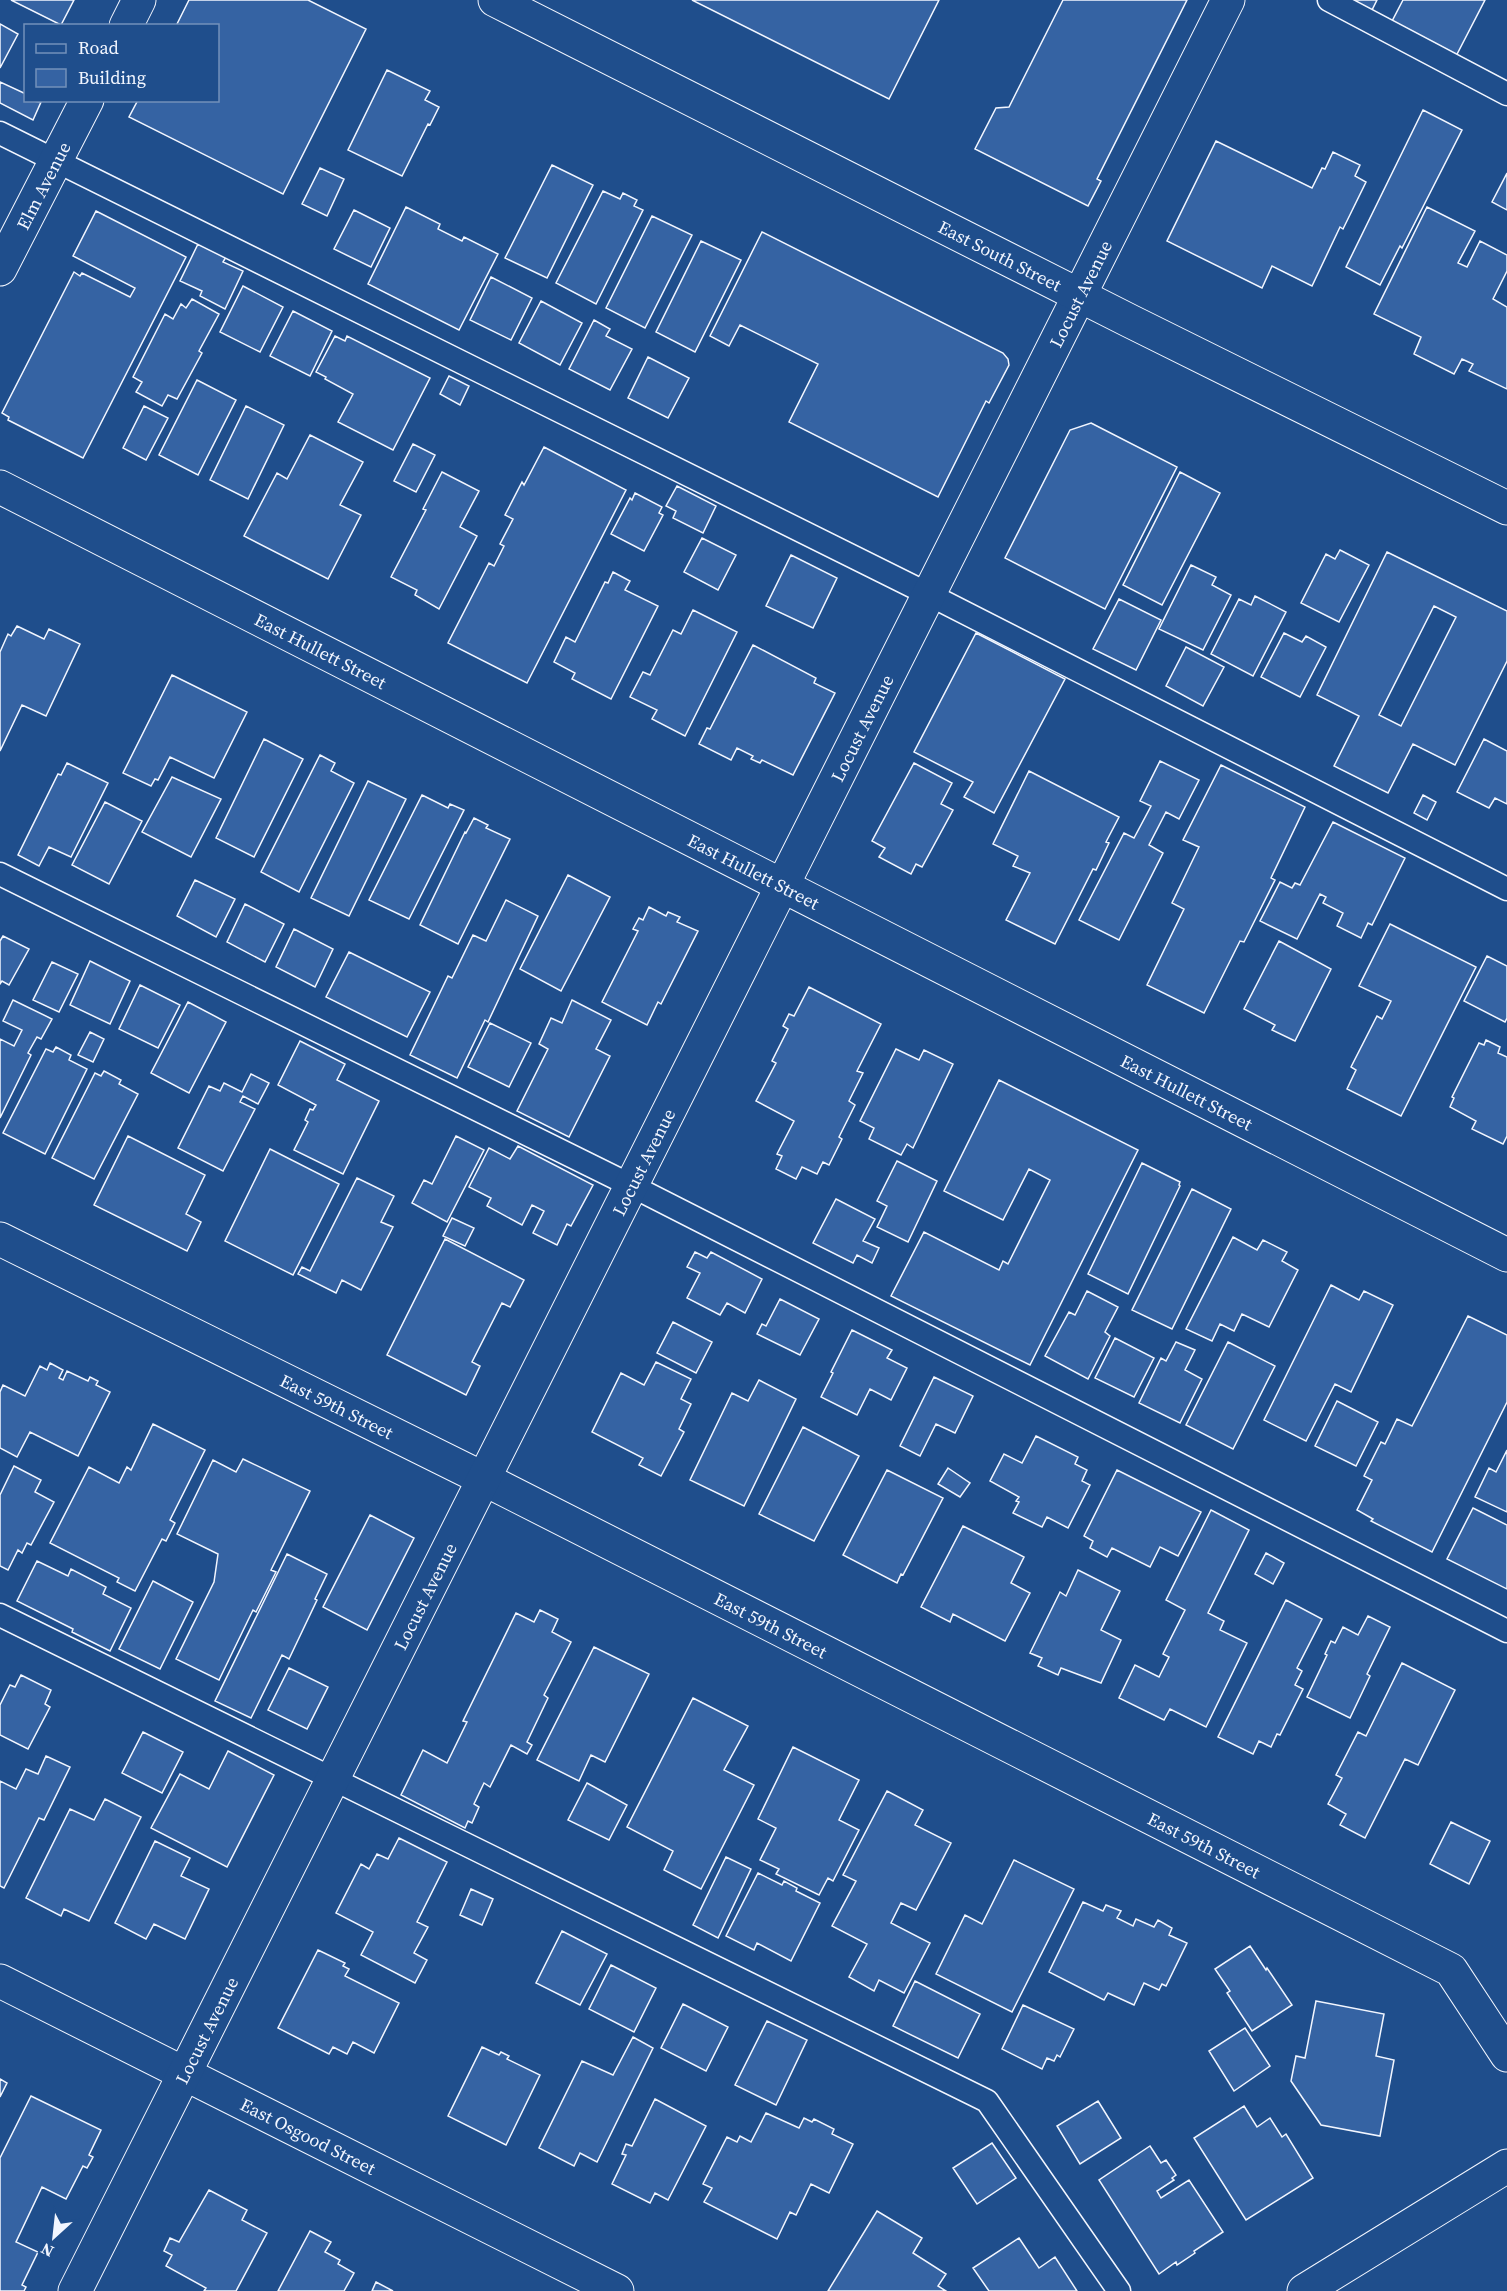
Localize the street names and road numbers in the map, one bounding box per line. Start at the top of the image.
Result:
street label: Elm Avenue [10,137,76,234]
street label: East South Street [934,214,1066,297]
street label: Locust Avenue [1043,236,1118,352]
street label: East Hullett Street [251,606,391,695]
street label: Locust Avenue [824,670,899,786]
street label: East Hullett Street [684,827,824,915]
street label: East Hullett Street [1117,1048,1257,1136]
street label: Locust Avenue [606,1104,681,1220]
street label: East 59th Street [276,1367,398,1445]
street label: Locust Avenue [387,1538,462,1654]
street label: East 59th Street [710,1586,832,1664]
street label: East 59th Street [1144,1806,1265,1884]
street label: Locust Avenue [169,1972,244,2088]
street label: East Osgood Street [236,2091,380,2180]

